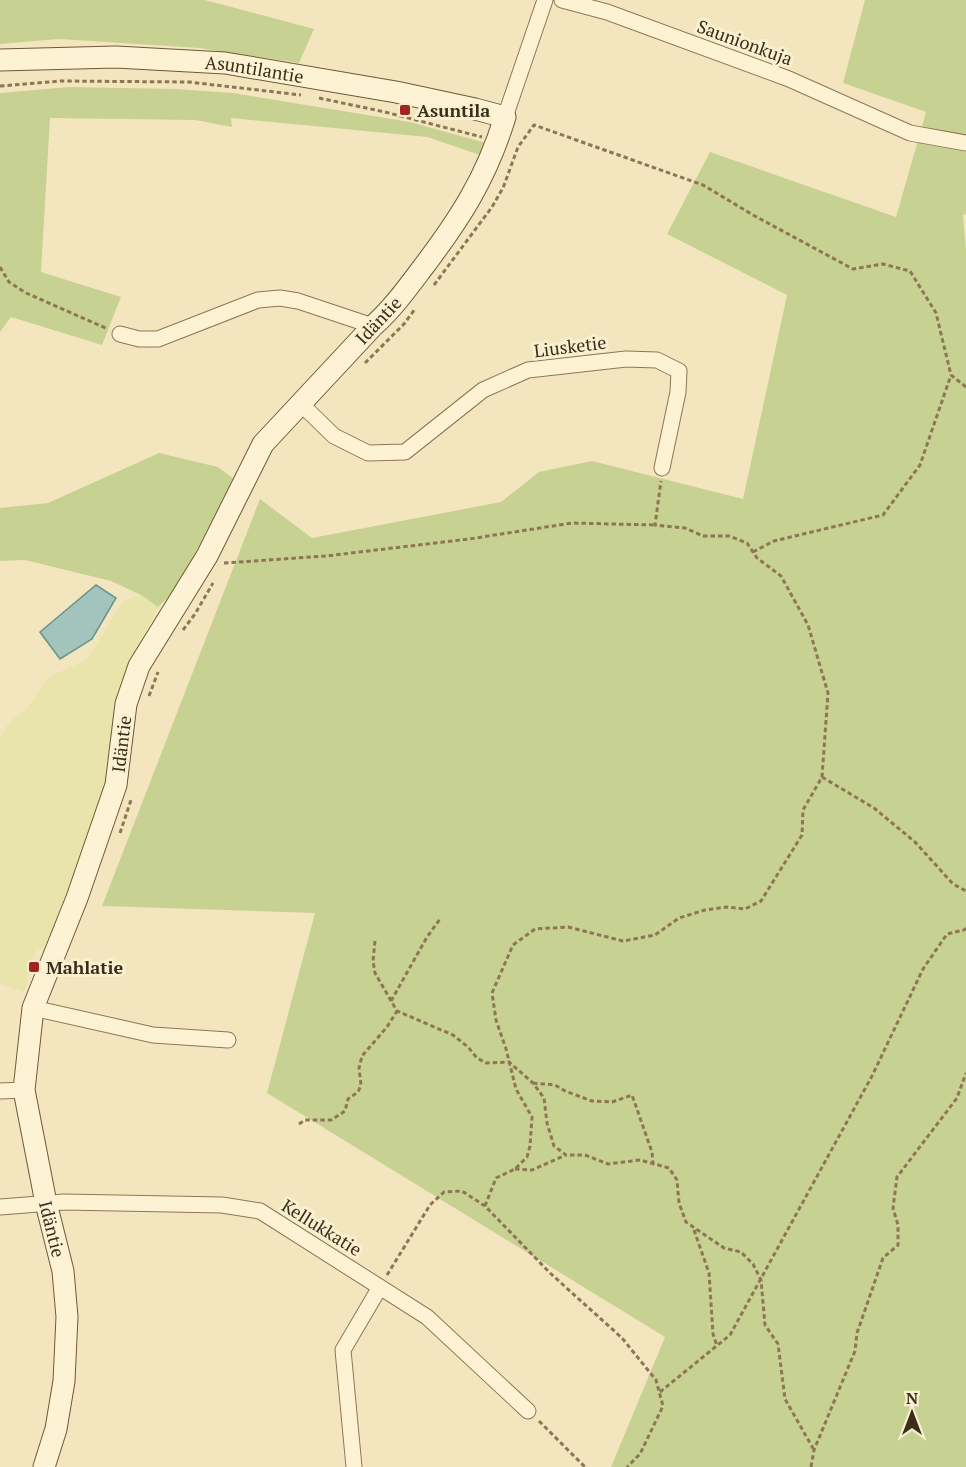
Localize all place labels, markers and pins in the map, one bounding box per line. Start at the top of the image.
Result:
place label: Asuntila [417,98,490,122]
marker: Asuntila [398,103,412,117]
place label: Mahlatie [46,955,123,979]
marker: Mahlatie [27,960,41,974]

